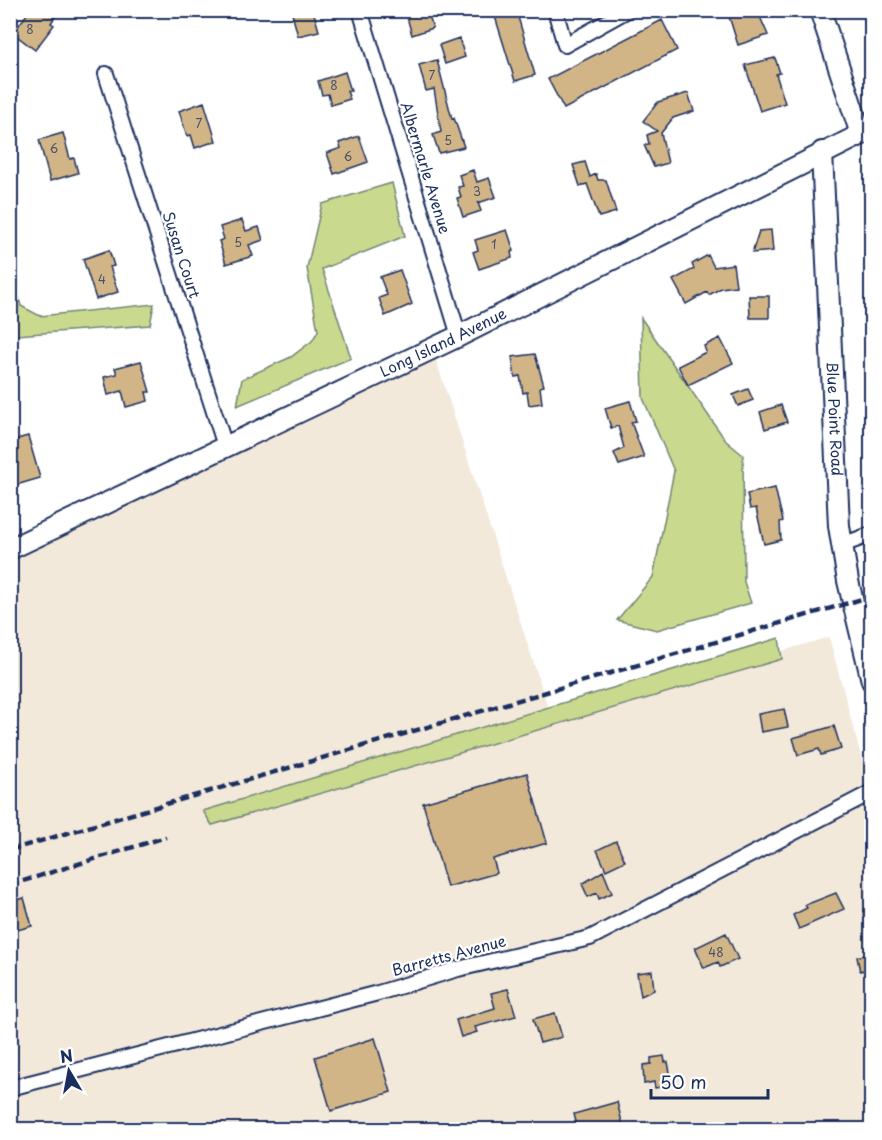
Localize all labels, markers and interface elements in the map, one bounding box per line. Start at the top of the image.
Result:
house number: 8 [26,20,34,38]
house number: 7 [429,66,436,84]
house number: 8 [330,76,338,94]
street label: Albermarle Avenue [395,99,457,236]
house number: 7 [196,114,203,132]
house number: 5 [444,131,452,149]
house number: 6 [50,139,58,157]
house number: 6 [344,147,352,165]
house number: 3 [473,182,481,200]
street label: Susan Court [158,208,207,301]
house number: 5 [234,233,242,251]
house number: 1 [491,235,497,253]
house number: 4 [98,270,106,288]
street label: Long Island Avenue [376,301,510,382]
street label: Blue Point Road [822,361,850,476]
street label: Barretts Avenue [389,928,508,981]
house number: 48 [708,943,724,961]
north arrow [39,1041,99,1101]
text: N [58,1042,75,1068]
scale bar [651,1062,768,1100]
text: 50 m [660,1068,707,1095]

